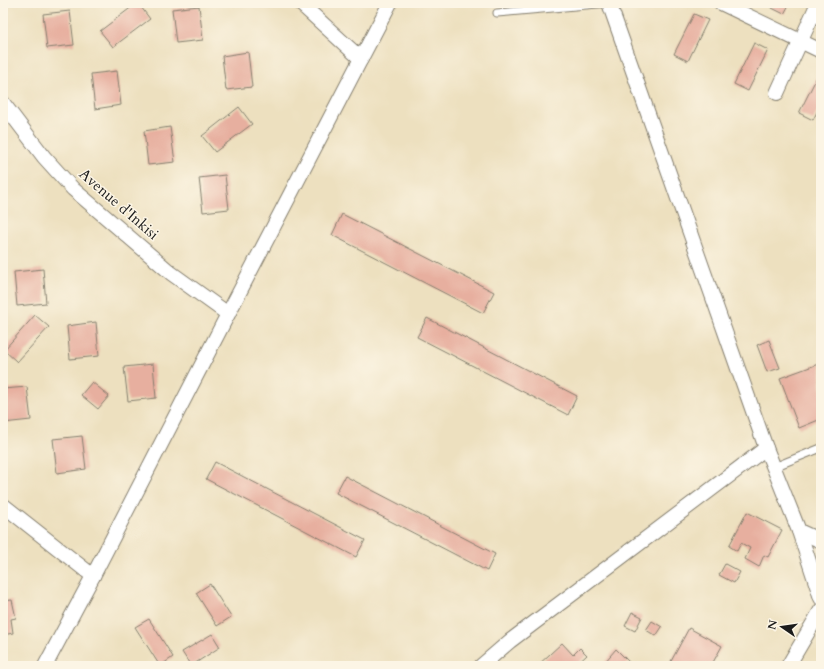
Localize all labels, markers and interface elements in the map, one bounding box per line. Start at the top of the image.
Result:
street label: Avenue d'Inkisi [75,164,163,244]
north arrow [762,607,802,647]
text: N [764,618,781,631]

